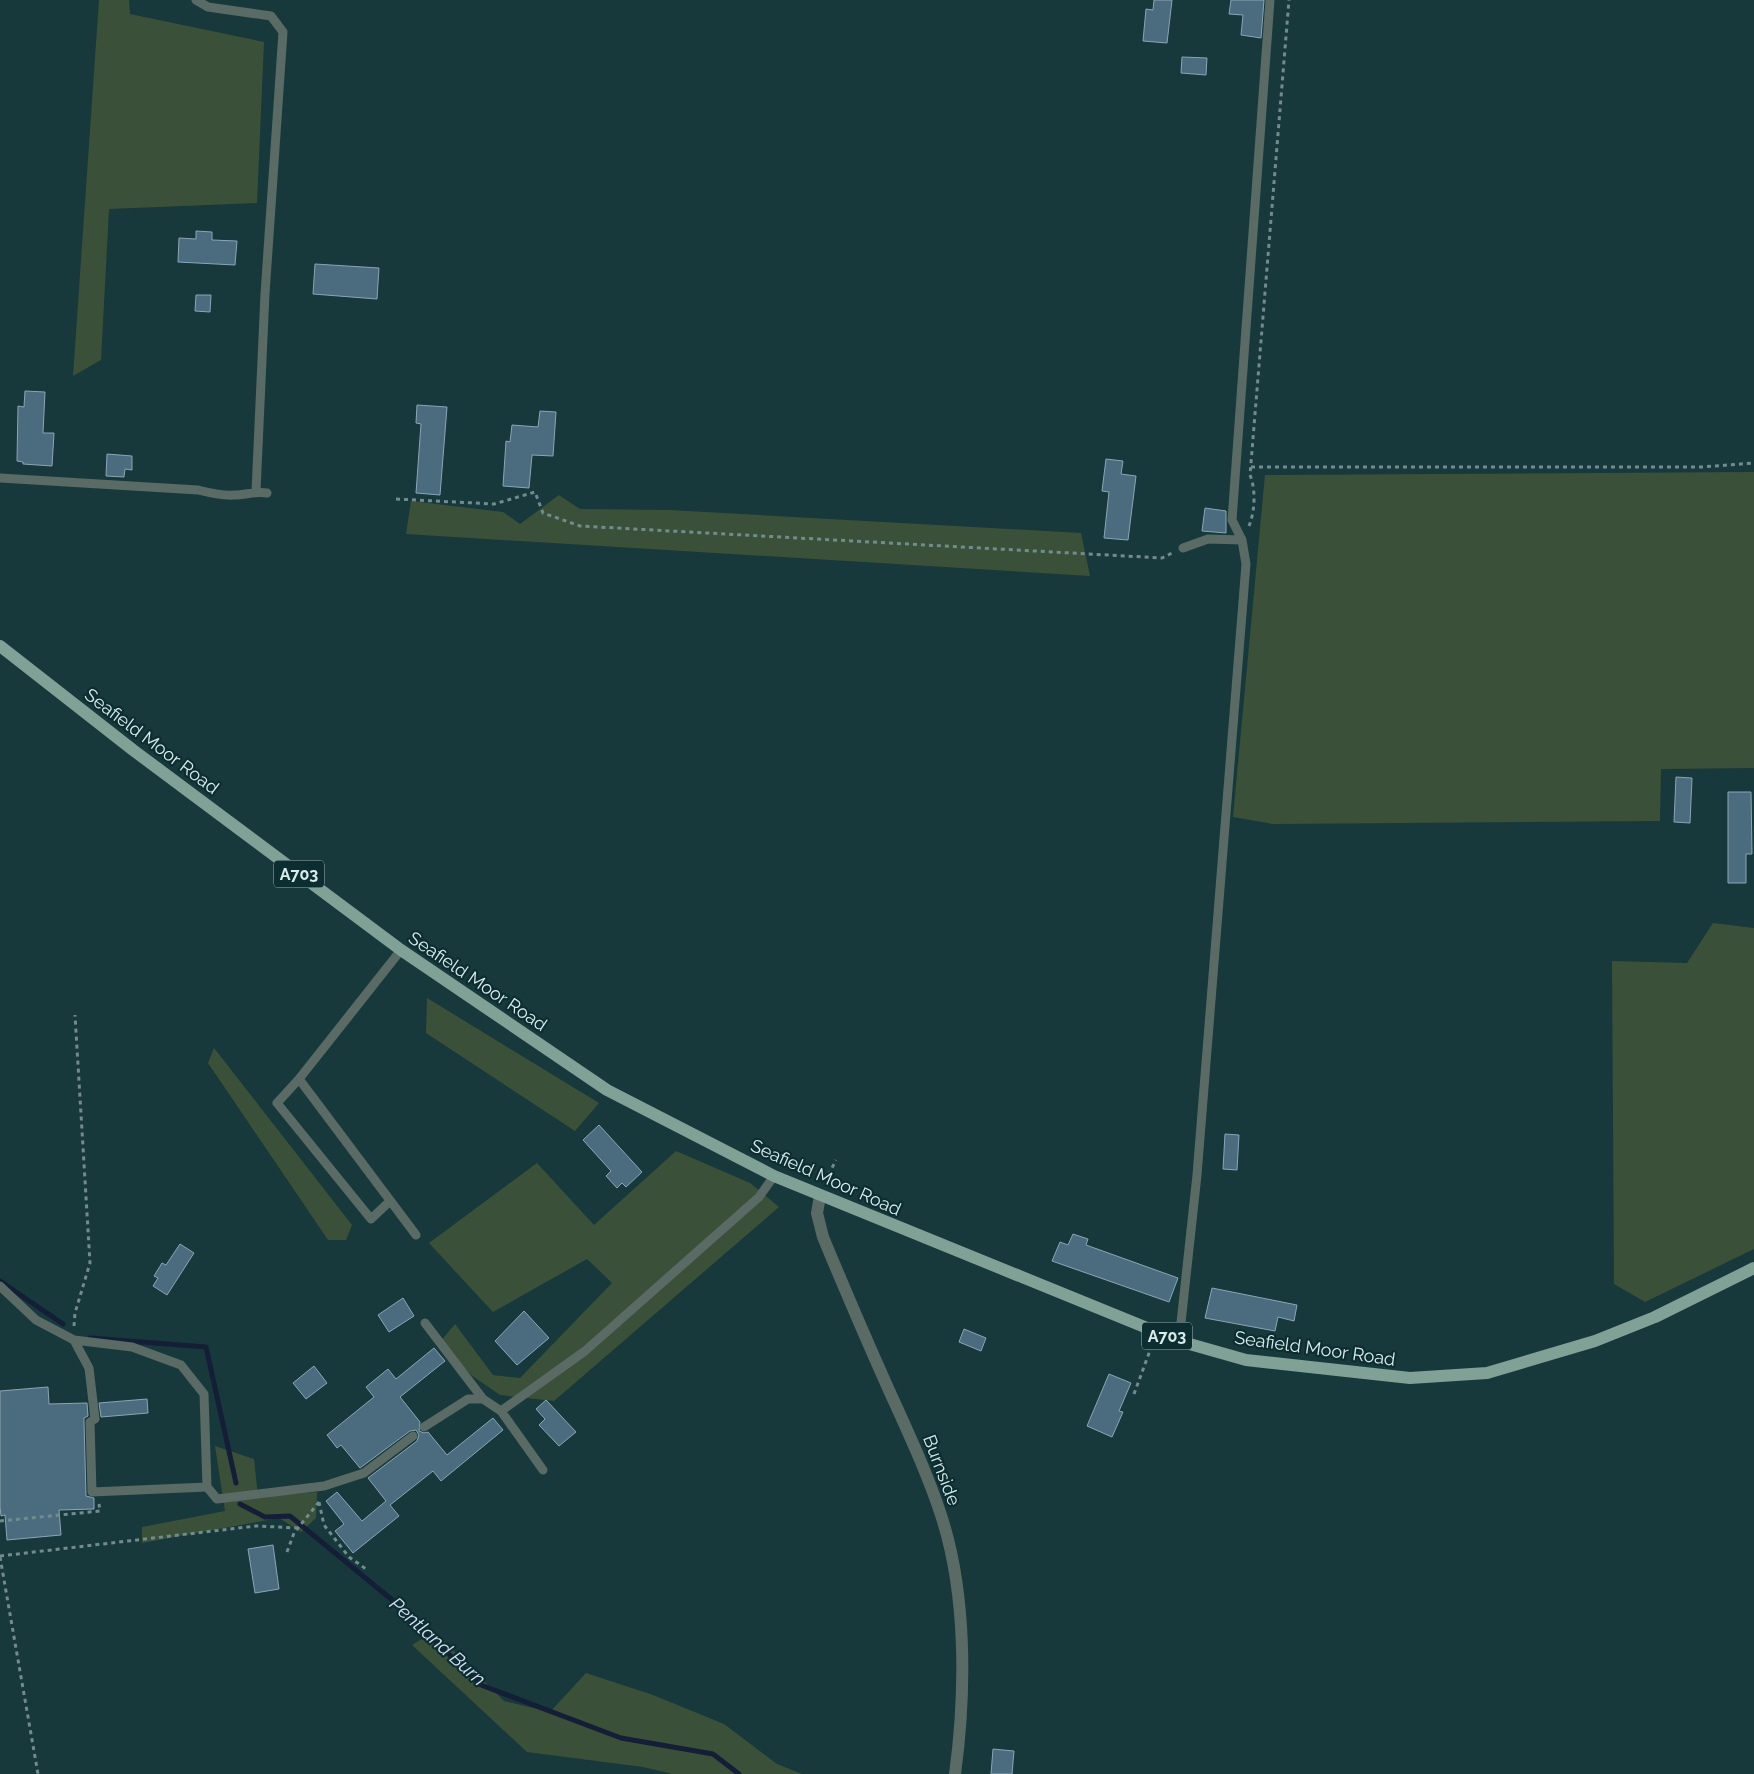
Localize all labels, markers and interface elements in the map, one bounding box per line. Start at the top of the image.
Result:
street label: Seafield Moor Road [81,684,223,798]
road number: A703 [274,861,324,888]
street label: Seafield Moor Road [405,927,551,1035]
street label: Seafield Moor Road [748,1134,904,1220]
road number: A703 [1142,1322,1192,1350]
street label: Seafield Moor Road [1233,1326,1397,1370]
street label: Burnside [919,1432,965,1509]
water label: Pentland Burn [386,1592,490,1690]

